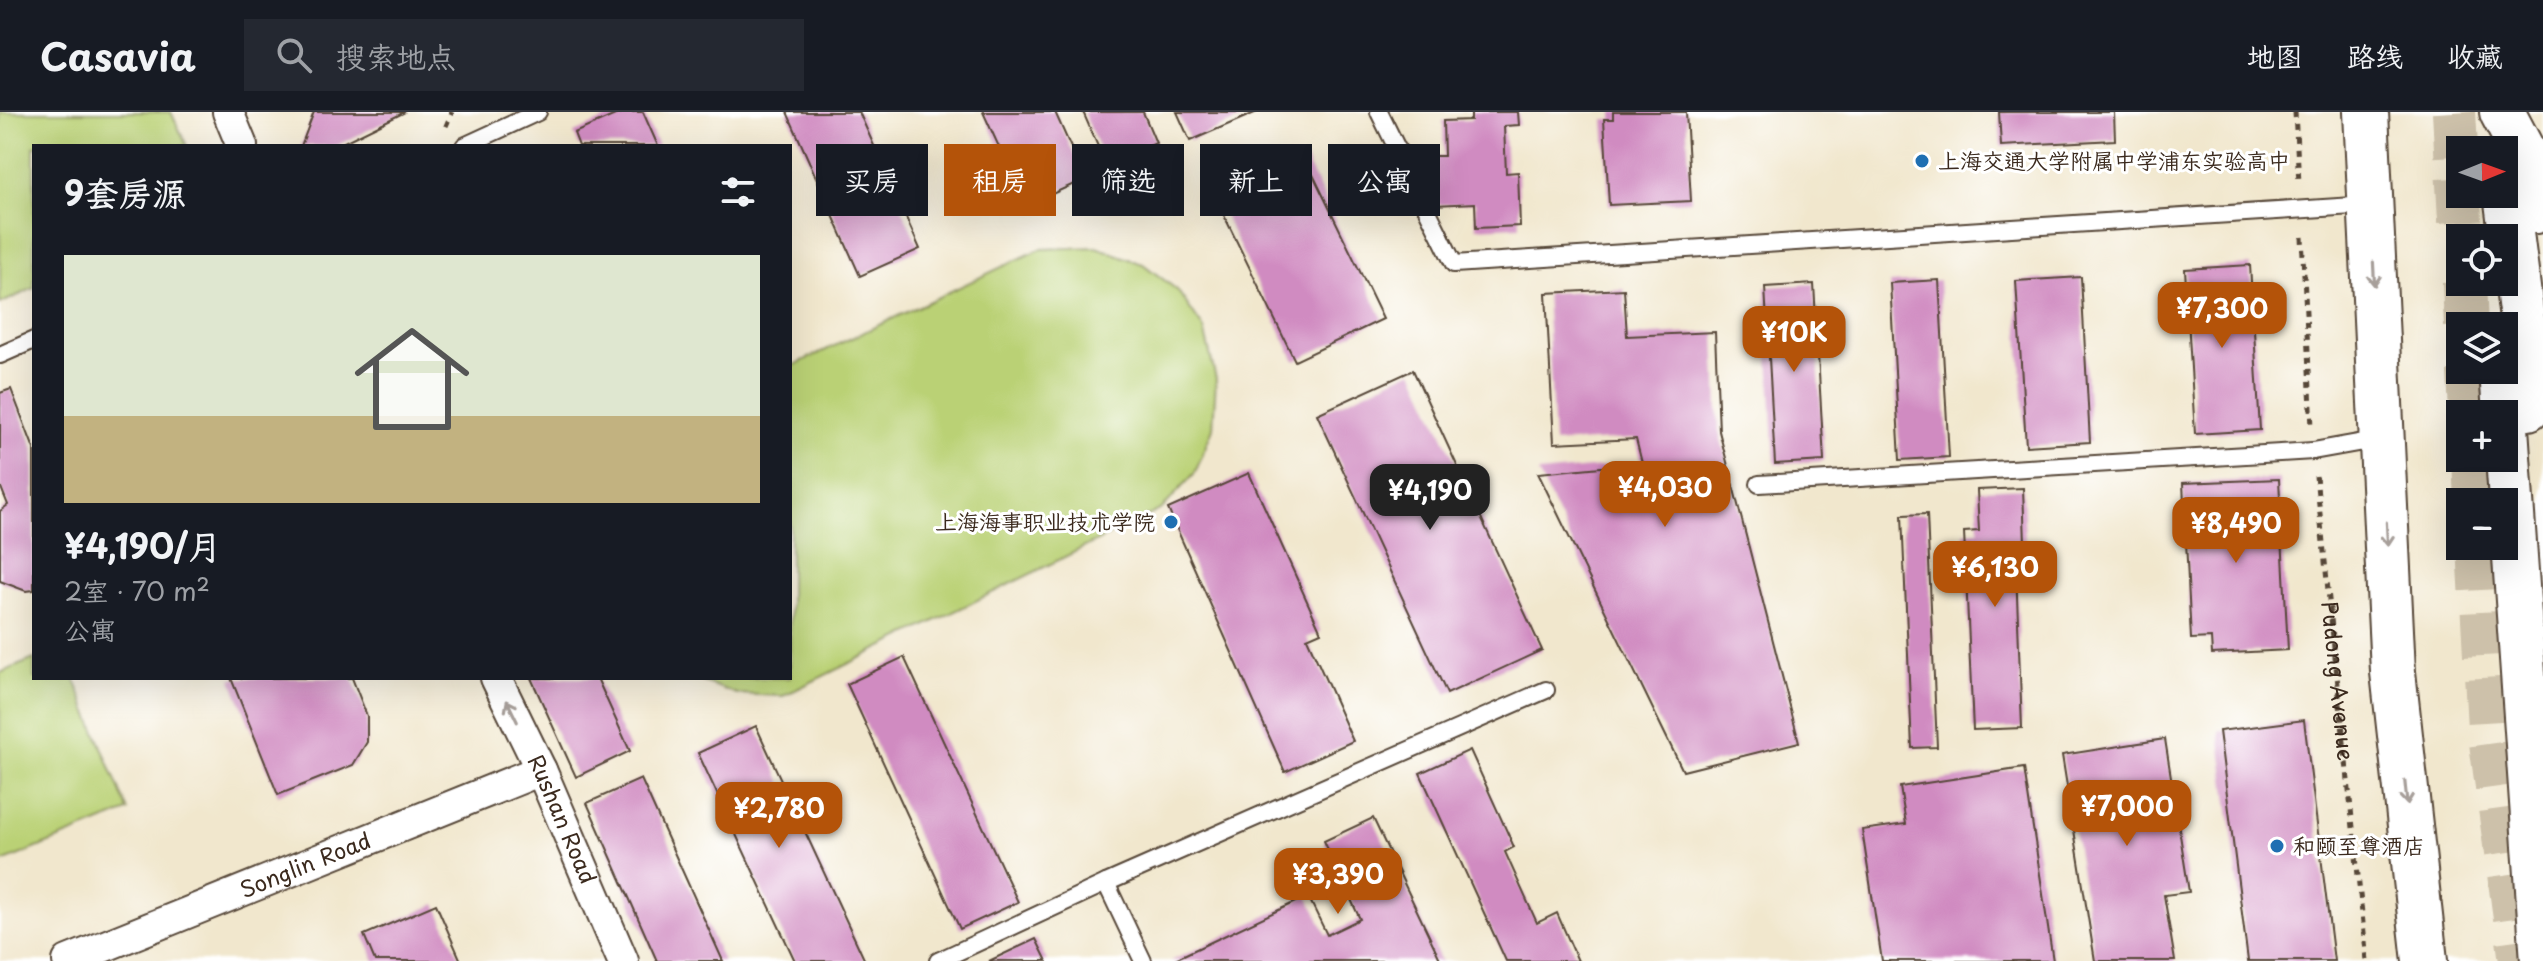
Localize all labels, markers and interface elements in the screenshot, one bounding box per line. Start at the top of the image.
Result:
search box [244,19,804,91]
text: Casavia [40,27,196,84]
icon: search [272,33,316,77]
text: 搜索地点 [336,33,456,78]
text: 地图 [2247,34,2303,77]
text: 路线 [2347,34,2403,77]
text: 收藏 [2447,34,2503,77]
north arrow [2446,136,2518,208]
map controls [2446,136,2518,560]
place label: 上海交通大学附属中学浦东实验高中 [1938,143,2290,176]
chip: 买房 [816,144,928,216]
chip: 租房 [944,144,1056,216]
chip: 筛选 [1072,144,1184,216]
chip: 新上 [1200,144,1312,216]
chip: 公寓 [1328,144,1440,216]
marker: 上海交通大学附属中学浦东实验高中 [1913,152,1931,170]
text: 9套房源 [64,166,186,218]
icon: filters [716,170,760,214]
button: locate [2446,224,2518,296]
one-way arrow [2367,260,2382,287]
pin: ¥7,300 [2157,282,2287,350]
text: ¥7,300 [2176,288,2268,327]
pin: ¥10K [1747,306,1841,374]
icon: home [340,307,484,451]
text: ¥10K [1761,312,1827,351]
button: layers [2446,312,2518,384]
button: + [2446,400,2518,472]
pin: ¥4,030 [1600,461,1730,529]
pin: ¥4,190 [1365,464,1495,532]
text: ¥4,030 [1617,467,1713,506]
text: ¥4,190 [1388,470,1472,509]
button: − [2446,488,2518,560]
pin: ¥8,490 [2171,497,2301,565]
text: ¥8,490 [2190,503,2282,542]
place label: 上海海事职业技术学院 [935,504,1155,537]
marker: 上海海事职业技术学院 [1162,513,1180,531]
text: ¥4,190/月 [64,519,222,571]
one-way arrow [2379,520,2394,546]
pin: ¥6,130 [1930,541,2060,609]
text: ¥6,130 [1951,547,2039,586]
text: 2室 · 70 m² [64,571,210,610]
street label: Pudong Avenue [2314,599,2364,762]
text: 公寓 [64,610,116,649]
one-way arrow [504,699,519,723]
street label: Rushan Road [521,748,606,889]
one-way arrow [2398,779,2413,806]
pin: ¥7,000 [2062,780,2192,848]
pin: ¥2,780 [714,782,844,850]
text: ¥7,000 [2080,786,2174,825]
text: ¥2,780 [733,788,825,827]
street label: Songlin Road [234,822,375,905]
place label: 和颐至尊酒店 [2293,828,2425,861]
marker: 和颐至尊酒店 [2268,837,2286,855]
pin: ¥3,390 [1273,848,1403,916]
text: ¥3,390 [1292,854,1384,893]

